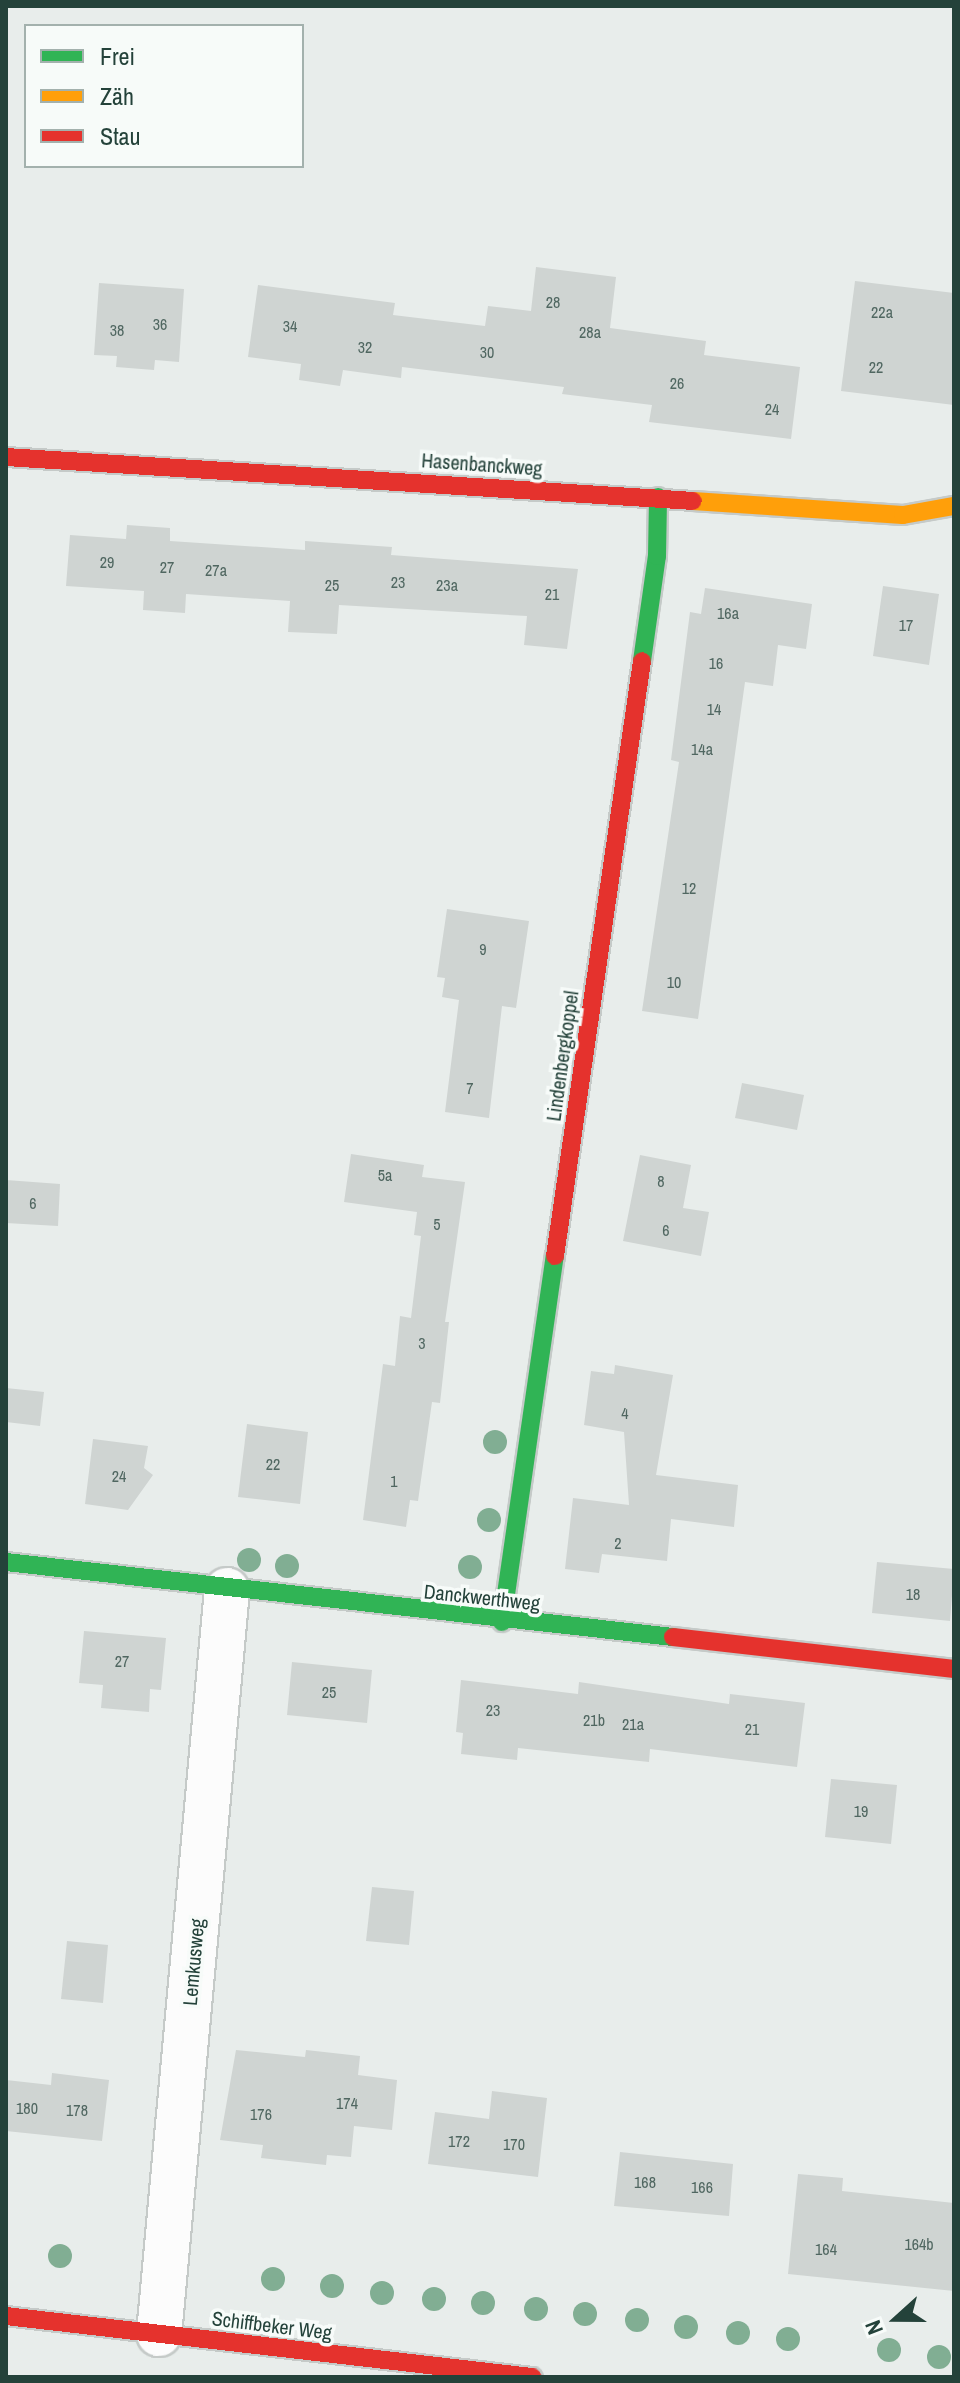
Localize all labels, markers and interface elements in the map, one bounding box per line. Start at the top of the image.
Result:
legend [24,24,304,168]
text: Frei [100,40,135,72]
text: Zäh [100,80,134,112]
text: Stau [100,120,141,152]
house number: 28 [546,292,560,312]
house number: 22a [871,302,893,322]
house number: 36 [153,314,167,334]
house number: 34 [283,316,297,336]
house number: 38 [110,320,124,340]
house number: 28a [579,322,601,342]
house number: 32 [358,337,372,357]
house number: 30 [480,342,494,362]
house number: 22 [869,357,883,377]
house number: 26 [670,373,684,393]
house number: 24 [765,399,779,419]
street label: Hasenbanckweg [421,448,543,480]
house number: 29 [100,552,114,572]
house number: 27 [160,557,174,577]
house number: 27a [205,560,227,580]
house number: 23 [391,572,405,592]
house number: 25 [325,575,339,595]
house number: 23a [436,575,458,595]
house number: 21 [545,584,559,604]
house number: 16a [717,603,739,623]
house number: 17 [899,615,913,635]
house number: 16 [709,653,723,673]
house number: 14 [707,699,721,719]
house number: 14a [691,739,713,759]
house number: 12 [682,878,696,898]
house number: 9 [479,939,487,959]
house number: 10 [667,972,681,992]
street label: Lindenbergkoppel [541,989,583,1123]
house number: 7 [466,1078,474,1098]
house number: 5a [378,1165,392,1185]
house number: 8 [657,1171,665,1191]
house number: 6 [29,1193,37,1213]
house number: 5 [433,1214,441,1234]
house number: 6 [662,1220,670,1240]
house number: 3 [418,1333,426,1353]
house number: 4 [621,1403,629,1423]
house number: 22 [266,1454,280,1474]
house number: 24 [112,1466,126,1486]
house number: 1 [390,1471,398,1491]
house number: 2 [614,1533,622,1553]
street label: Danckwerthweg [423,1579,541,1615]
house number: 18 [906,1584,920,1604]
house number: 27 [115,1651,129,1671]
house number: 25 [322,1682,336,1702]
house number: 23 [486,1700,500,1720]
house number: 21b [583,1710,605,1730]
house number: 21a [622,1714,644,1734]
house number: 21 [745,1719,759,1739]
house number: 19 [854,1801,868,1821]
street label: Lemkusweg [177,1917,209,2007]
house number: 174 [336,2093,358,2113]
house number: 180 [16,2098,38,2118]
house number: 178 [66,2100,88,2120]
house number: 176 [250,2104,272,2124]
house number: 172 [448,2131,470,2151]
house number: 170 [503,2134,525,2154]
house number: 168 [634,2172,656,2192]
house number: 166 [691,2177,713,2197]
house number: 164b [904,2234,934,2254]
house number: 164 [815,2239,837,2259]
north arrow [856,2279,936,2359]
street label: Schiffbeker Weg [211,2306,333,2344]
text: N [857,2316,890,2339]

